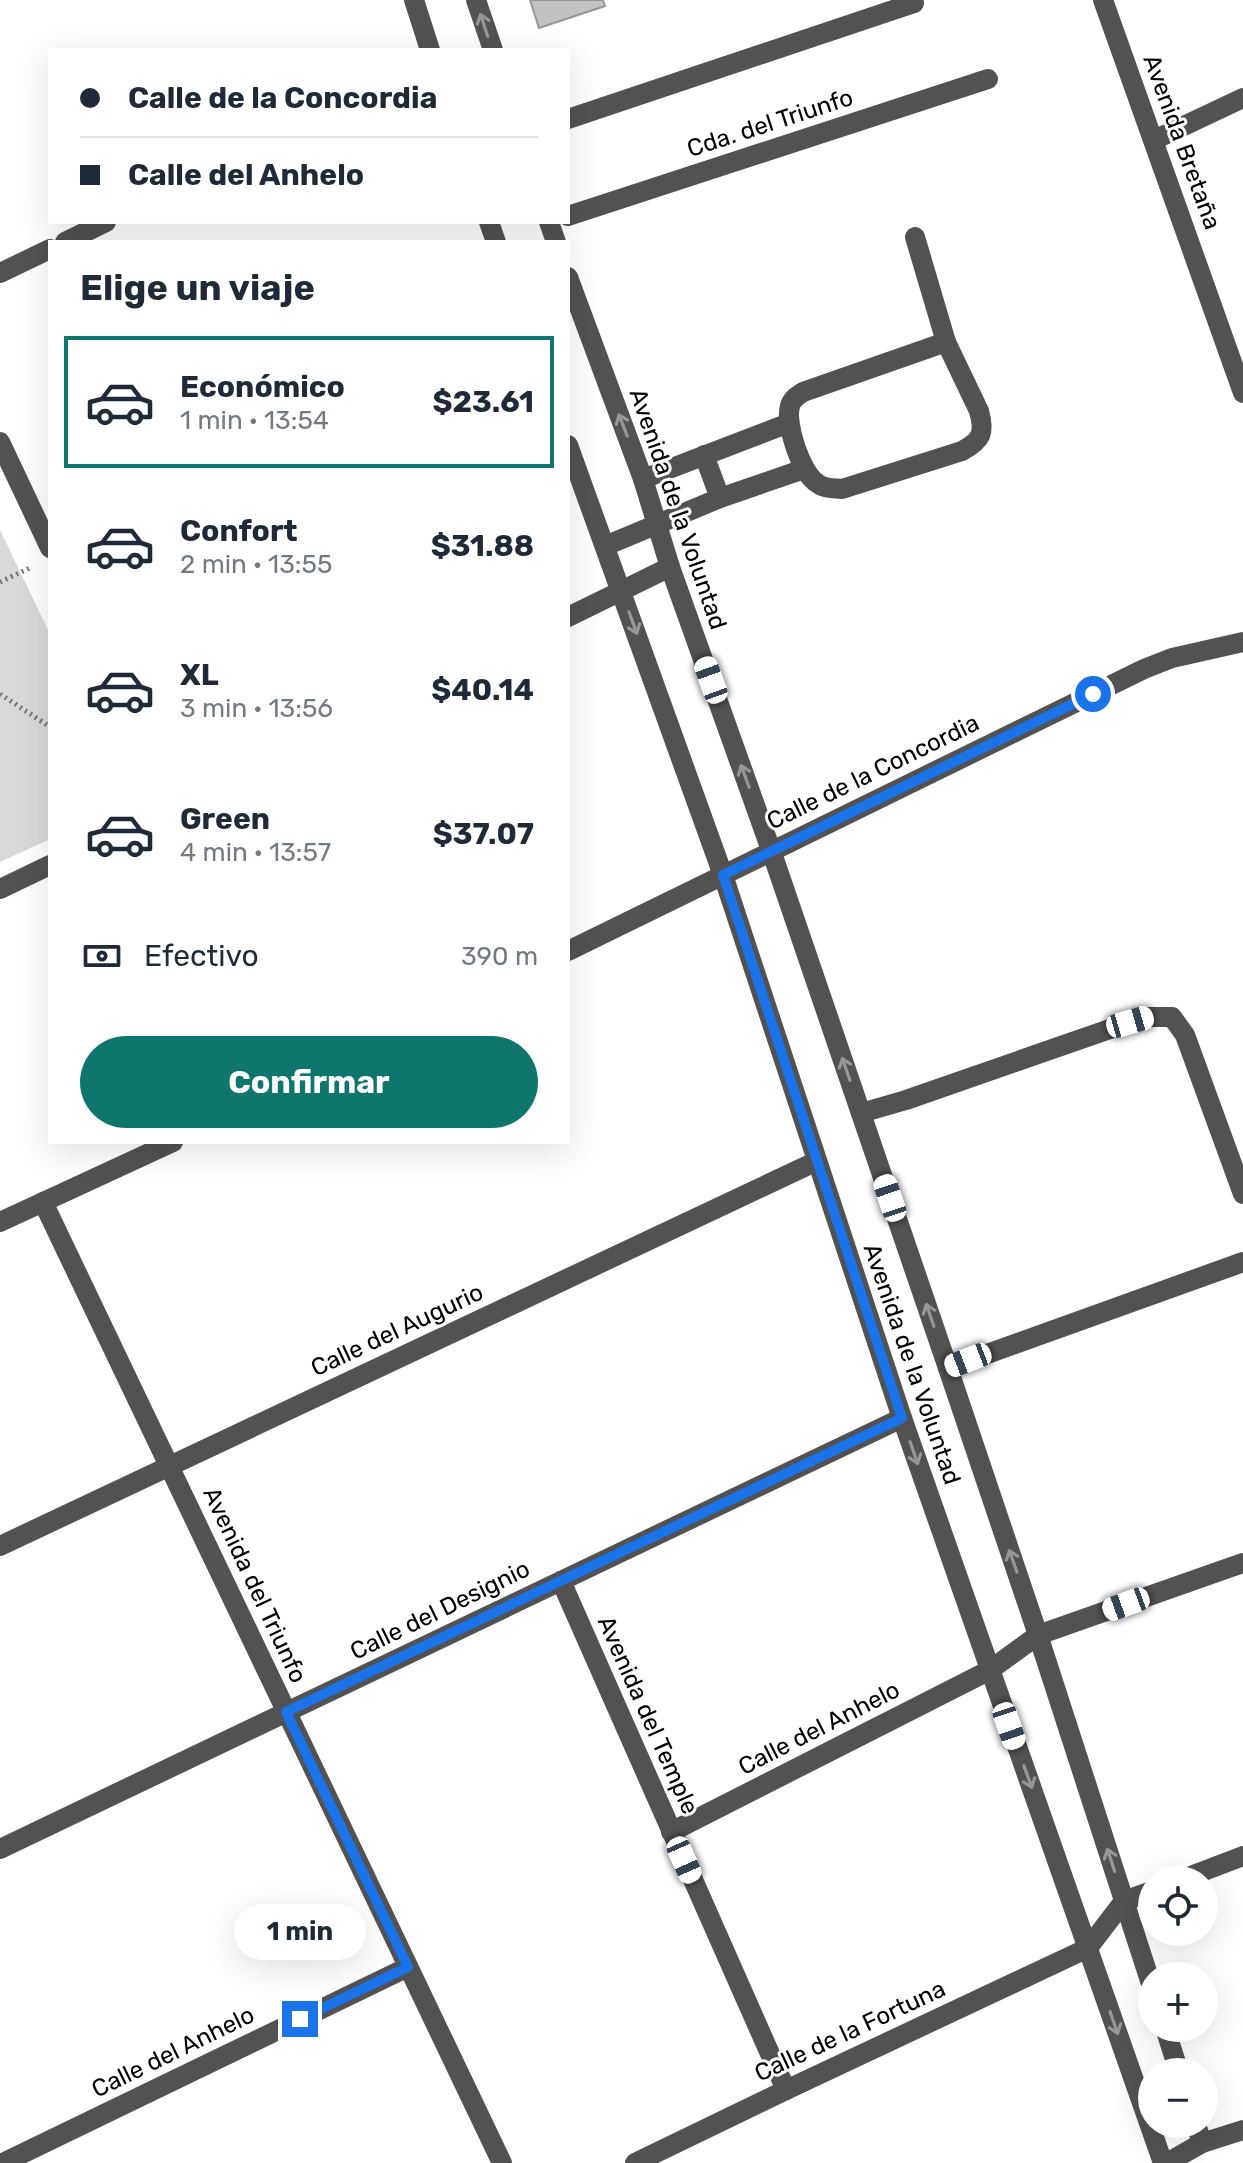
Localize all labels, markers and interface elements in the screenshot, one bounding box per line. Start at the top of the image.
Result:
one-way arrow [476,13,491,38]
street label: Avenida Bretaña [1137,51,1227,233]
text: Calle de la Concordia [128,80,437,116]
street label: Cda. del Triunfo [684,83,856,163]
text: Calle del Anhelo [128,157,364,193]
text: Elige un viaje [80,266,315,309]
icon: car [84,366,156,438]
text: Económico [180,369,345,405]
text: $23.61 [433,384,534,420]
street label: Avenida de la Voluntad [624,385,732,633]
text: 1 min · 13:54 [180,405,329,436]
one-way arrow [615,413,629,438]
icon: car [84,510,156,582]
text: Confort [180,513,298,549]
text: $31.88 [431,528,534,564]
text: 2 min · 13:55 [180,549,332,580]
one-way arrow [626,610,641,635]
car [692,653,730,707]
icon: car [84,654,156,726]
text: XL [180,657,219,693]
text: $40.14 [431,672,534,708]
route start [1075,676,1111,712]
text: 3 min · 13:56 [180,693,333,724]
street label: Calle de la Concordia [762,708,984,836]
one-way arrow [737,765,751,789]
icon: car [84,798,156,870]
text: Green [180,801,270,837]
text: $37.07 [433,816,534,852]
text: 4 min · 13:57 [180,837,331,868]
icon: cash [80,934,124,978]
text: Efectivo [144,938,259,974]
text: 390 m [461,941,538,972]
car [1104,1004,1156,1040]
button: Confirmar [80,1036,538,1128]
one-way arrow [837,1057,852,1082]
car [871,1171,909,1225]
street label: Avenida de la Voluntad [858,1240,966,1488]
street label: Calle del Augurio [306,1278,488,1382]
one-way arrow [922,1302,937,1327]
car [941,1340,995,1380]
one-way arrow [908,1440,923,1465]
street label: Avenida del Triunfo [197,1483,313,1687]
one-way arrow [1005,1549,1020,1574]
street label: Calle del Designio [346,1554,534,1666]
car [1099,1585,1153,1623]
street label: Avenida del Temple [592,1611,704,1819]
street label: Calle del Anhelo [734,1675,904,1781]
car [990,1699,1028,1753]
one-way arrow [1022,1765,1036,1789]
car [663,1833,705,1887]
one-way arrow [1103,1847,1118,1873]
map controls [1138,1866,1218,2138]
button: locate [1138,1866,1218,1946]
callout: 1 min [234,1903,366,1959]
text: 1 min [267,1916,333,1947]
button: + [1138,1962,1218,2042]
street label: Calle de la Fortuna [750,1975,950,2087]
street label: Calle del Anhelo [87,2001,259,2103]
route end [282,2001,318,2037]
one-way arrow [1108,2010,1123,2035]
button: − [1138,2058,1218,2138]

